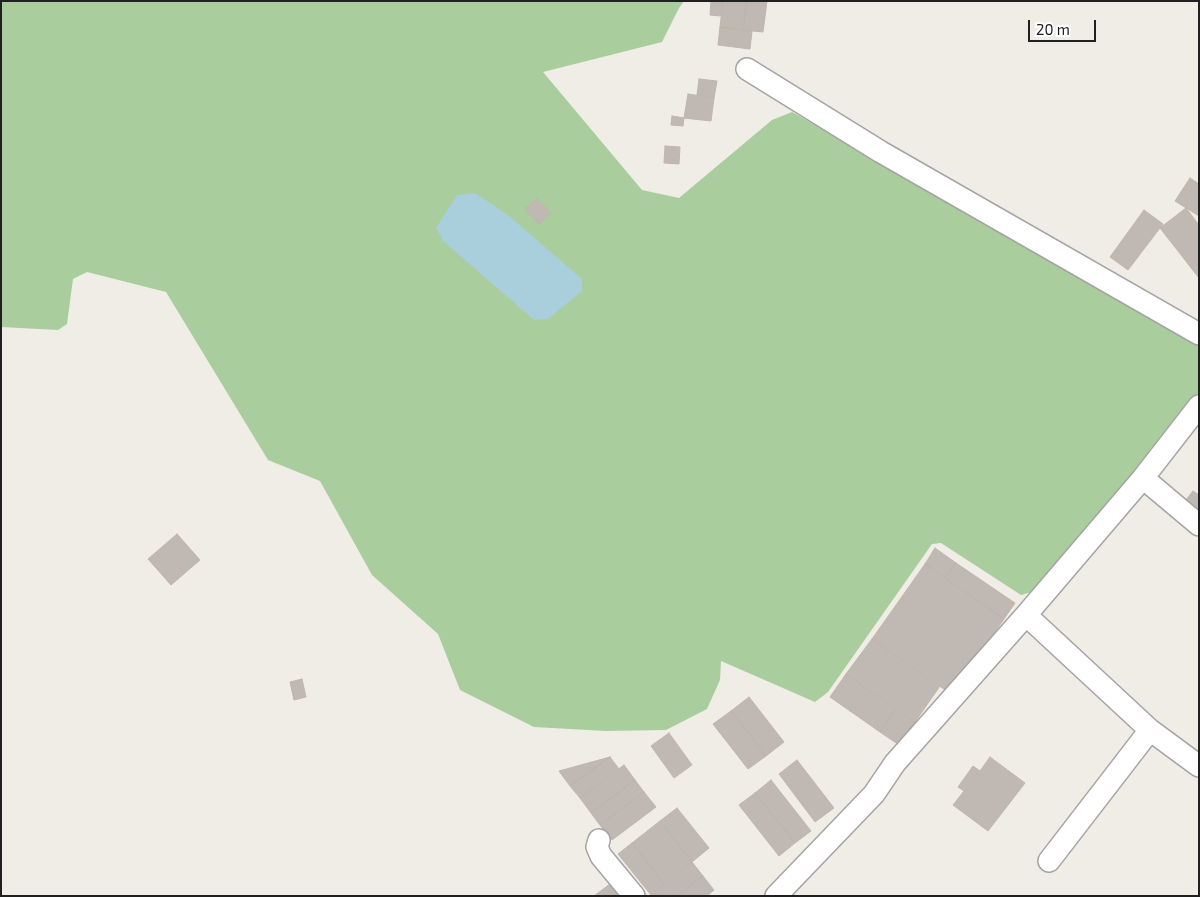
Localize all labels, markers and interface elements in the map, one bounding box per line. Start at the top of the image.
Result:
scale bar [1030,10,1098,42]
text: 20 m [1036,20,1070,38]

